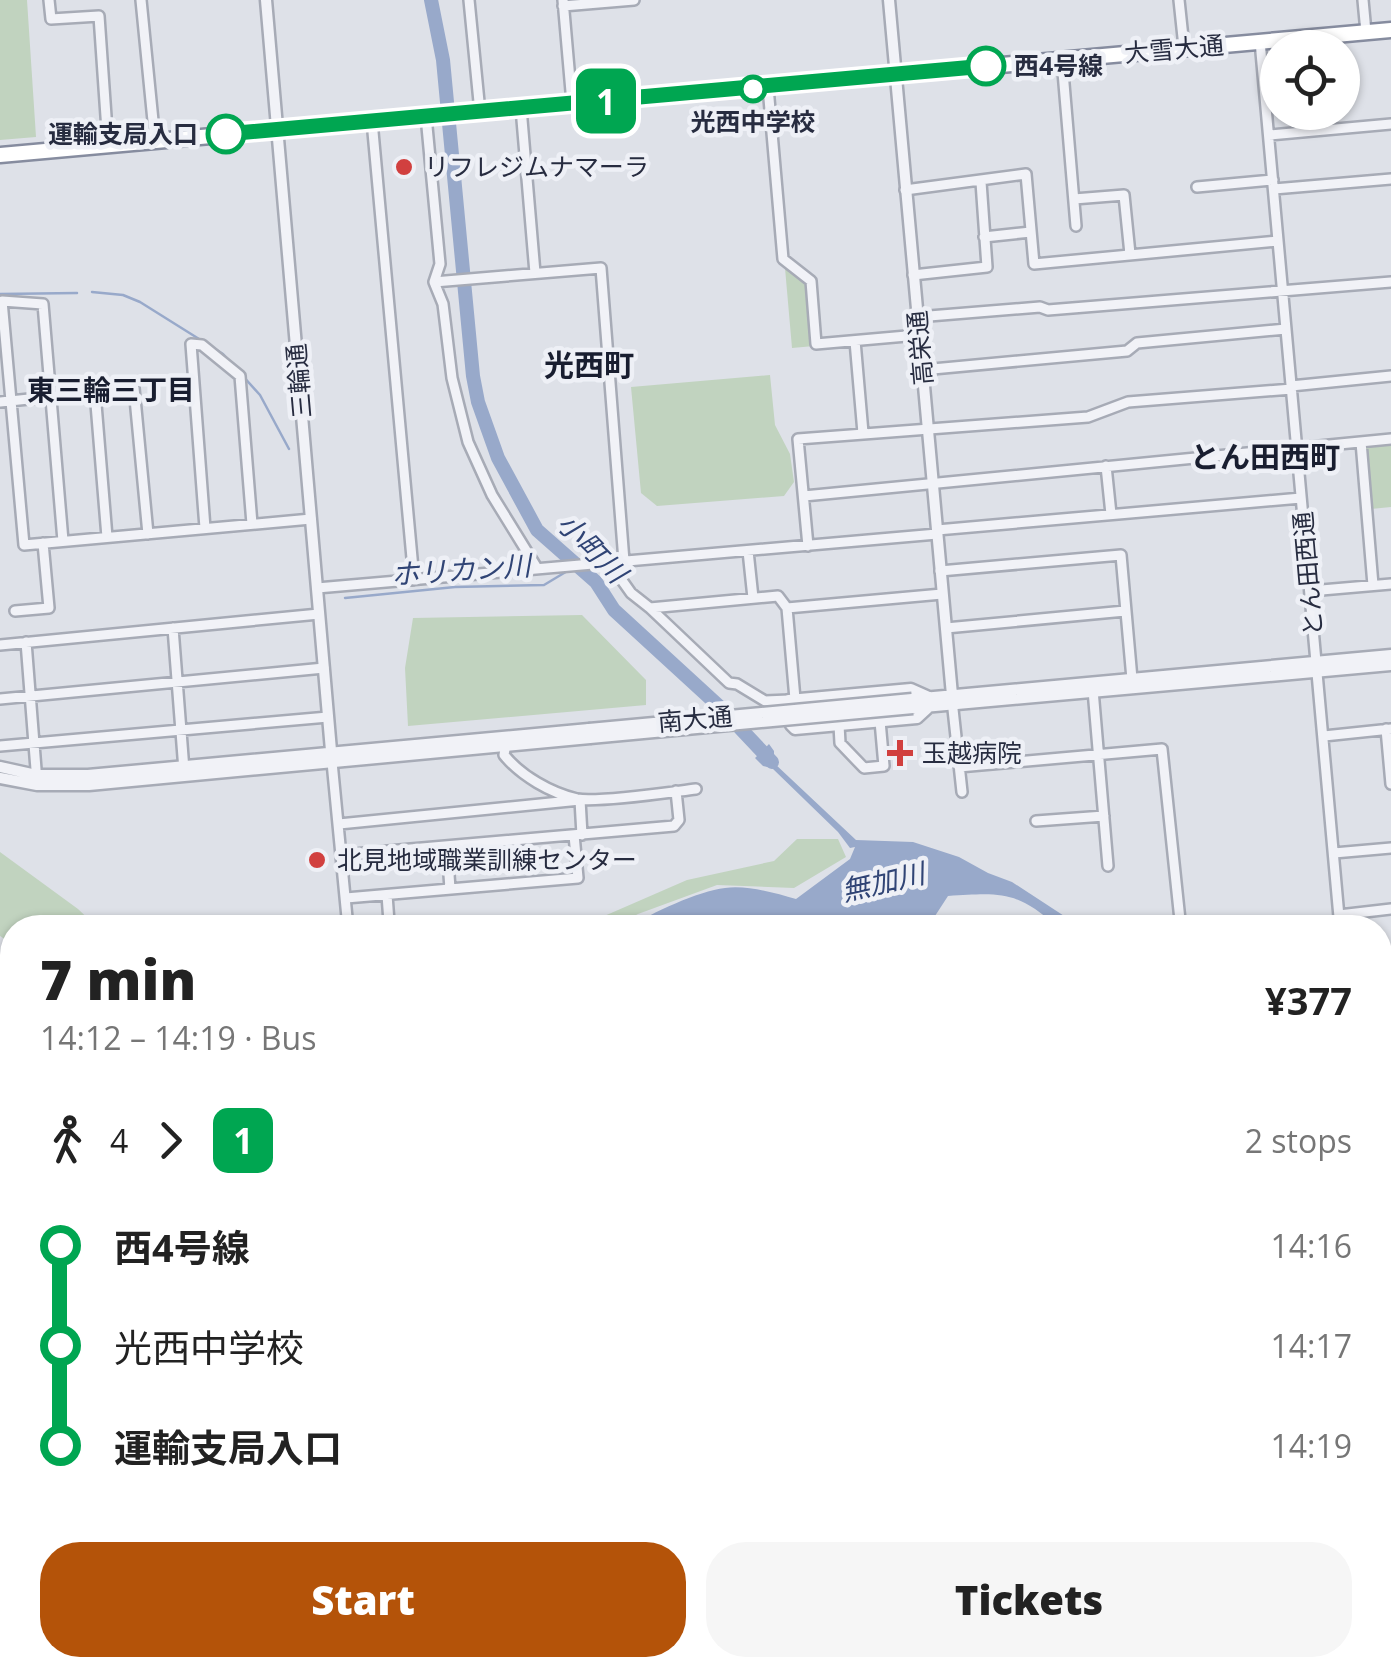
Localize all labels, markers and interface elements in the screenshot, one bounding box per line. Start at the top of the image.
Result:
street label: 大雪大通 [1123,27,1225,69]
map controls [1260,30,1360,130]
button: locate [1260,30,1360,130]
marker: 西4号線 [967,47,1005,85]
place label: 西4号線 [1014,48,1103,82]
line badge: 1 [574,68,638,134]
marker: 光西中学校 [740,76,766,102]
text: 1 [596,78,616,125]
place label: 光西中学校 [690,104,816,138]
marker: 運輸支局入口 [207,115,245,153]
place label: 運輸支局入口 [48,116,198,150]
place label: リフレジムナマーラ [424,149,649,183]
marker: リフレジムナマーラ [393,156,415,178]
street label: 高栄通 [899,309,939,387]
street label: 三輪通 [278,342,318,420]
district label: 光西町 [544,344,634,385]
district label: 東三輪三丁目 [27,370,195,408]
district label: とん田西町 [1190,436,1340,477]
water label: 小町川 [550,504,638,593]
street label: とん田西通 [1285,510,1329,638]
water label: ホリカン川 [390,545,535,593]
street label: 南大通 [656,698,734,738]
place label: 玉越病院 [922,735,1022,769]
marker: 玉越病院 [887,740,913,766]
place label: 北見地域職業訓練センター [337,842,637,876]
marker: 北見地域職業訓練センター [306,849,328,871]
water label: 無加川 [838,852,931,909]
text: 7 min [40,941,196,1016]
text: ¥377 [1265,974,1352,1026]
text: 14:12 – 14:19 · Bus [40,1016,316,1059]
icon: walk [40,1113,95,1168]
icon: forward [143,1113,198,1168]
text: 1 [233,1117,253,1164]
text: 4 [110,1119,128,1162]
text: 2 stops [1245,1119,1352,1162]
text: 西4号線 [114,1221,250,1273]
text: 14:16 [1270,1224,1352,1267]
text: 光西中学校 [114,1321,304,1373]
text: 14:17 [1270,1324,1352,1367]
text: 運輸支局入口 [114,1421,342,1473]
text: 14:19 [1270,1424,1352,1467]
button: Start [40,1542,686,1657]
button: Tickets [706,1542,1352,1657]

